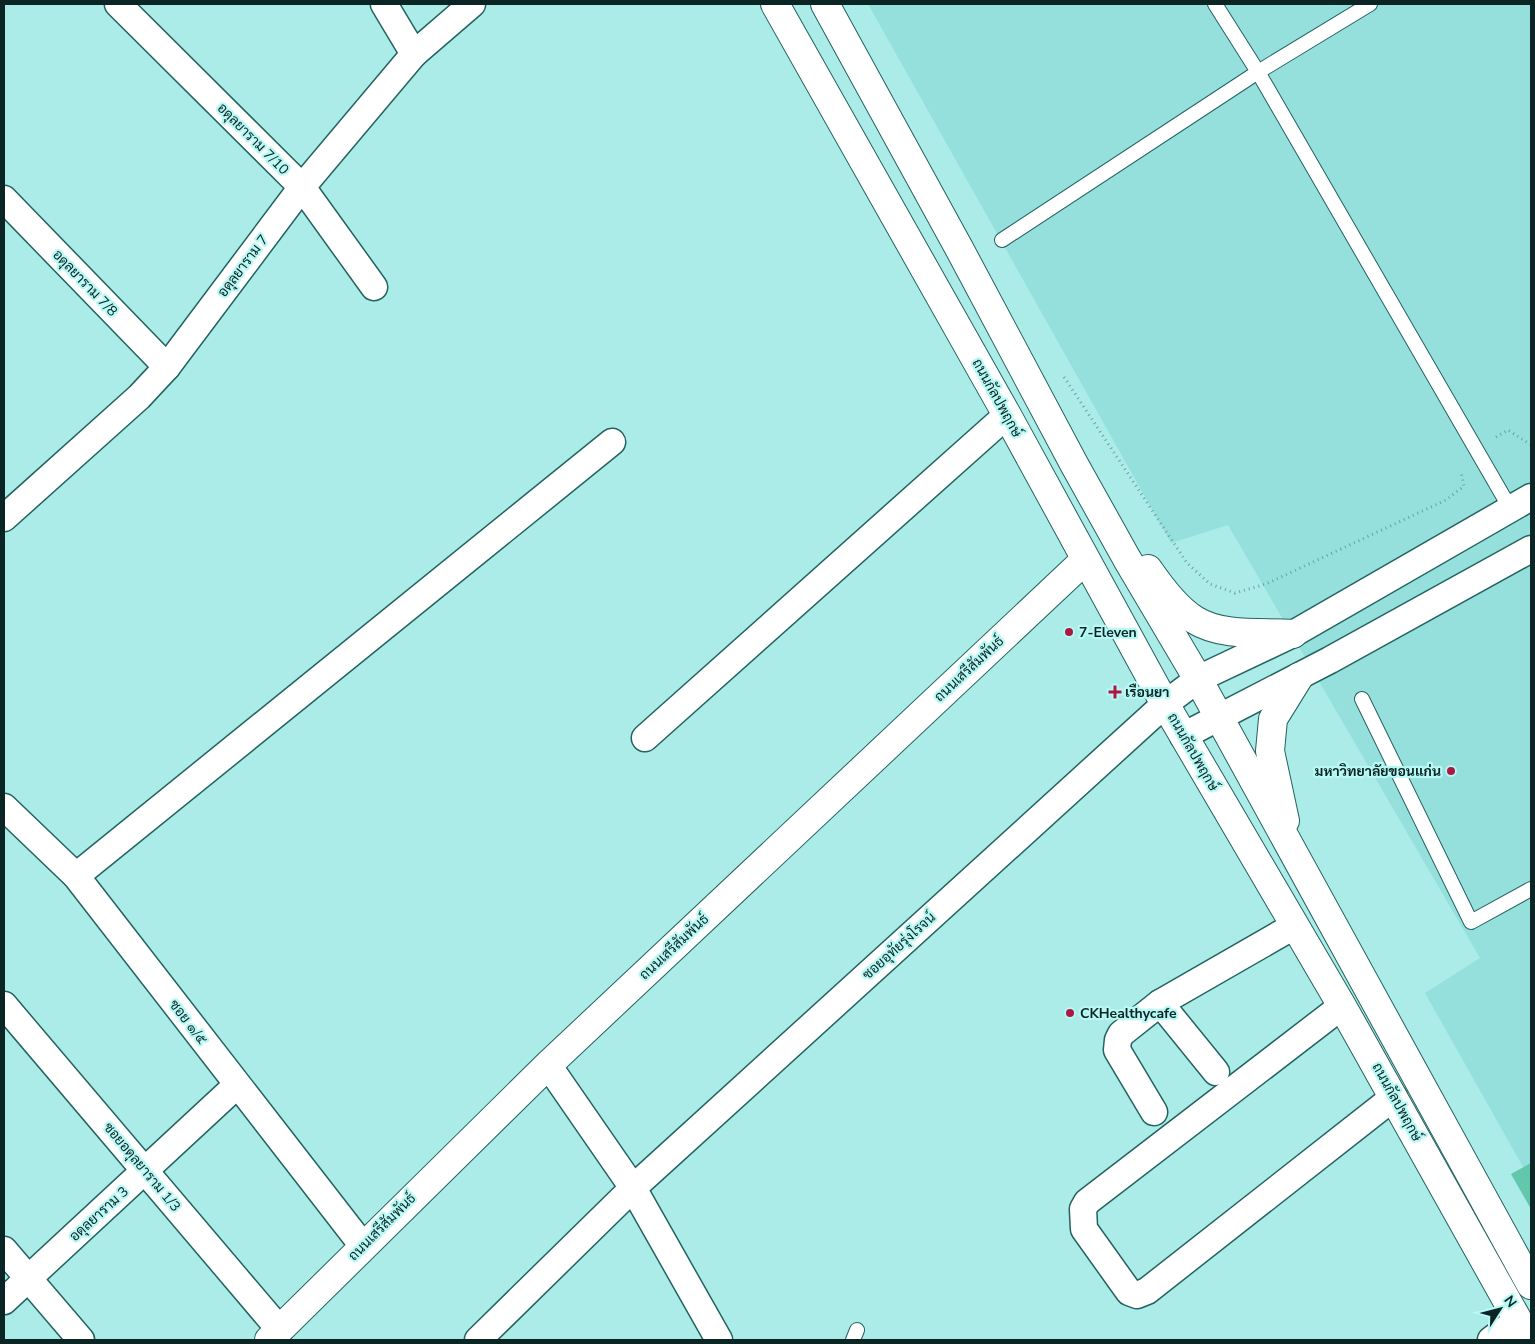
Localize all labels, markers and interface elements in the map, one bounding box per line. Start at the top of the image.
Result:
street label: อดุลยาราม 7/10 [213,99,293,179]
street label: อดุลยาราม 7 [213,231,273,301]
street label: อดุลยาราม 7/8 [48,245,122,321]
street label: ถนนกัลปพฤกษ์ [968,355,1027,441]
place label: 7-Eleven [1079,623,1137,642]
marker: 7-Eleven [1063,626,1075,638]
street label: ถนนเสรีสัมพันธ์ [930,632,1008,706]
place label: เรือนยา [1125,683,1169,702]
marker: เรือนยา [1109,686,1121,698]
street label: ถนนกัลปพฤกษ์ [1163,710,1223,795]
place label: มหาวิทยาลัยขอนแก่น [1315,762,1441,781]
marker: มหาวิทยาลัยขอนแก่น [1445,765,1457,777]
street label: ซอยอุทัยรุ่งโรจน์ [858,908,940,984]
street label: ถนนเสรีสัมพันธ์ [635,910,713,984]
street label: ซอย ๑/๕ [165,996,212,1048]
place label: CKHealthycafe [1080,1004,1177,1023]
marker: CKHealthycafe [1064,1007,1076,1019]
street label: ถนนกัลปพฤกษ์ [1368,1059,1427,1145]
street label: ซอยอดุลยาราม 1/3 [99,1118,185,1216]
street label: อดุลยาราม 3 [65,1182,133,1246]
street label: ถนนเสรีสัมพันธ์ [344,1189,420,1265]
north arrow [1475,1284,1525,1334]
text: N [1499,1292,1521,1311]

